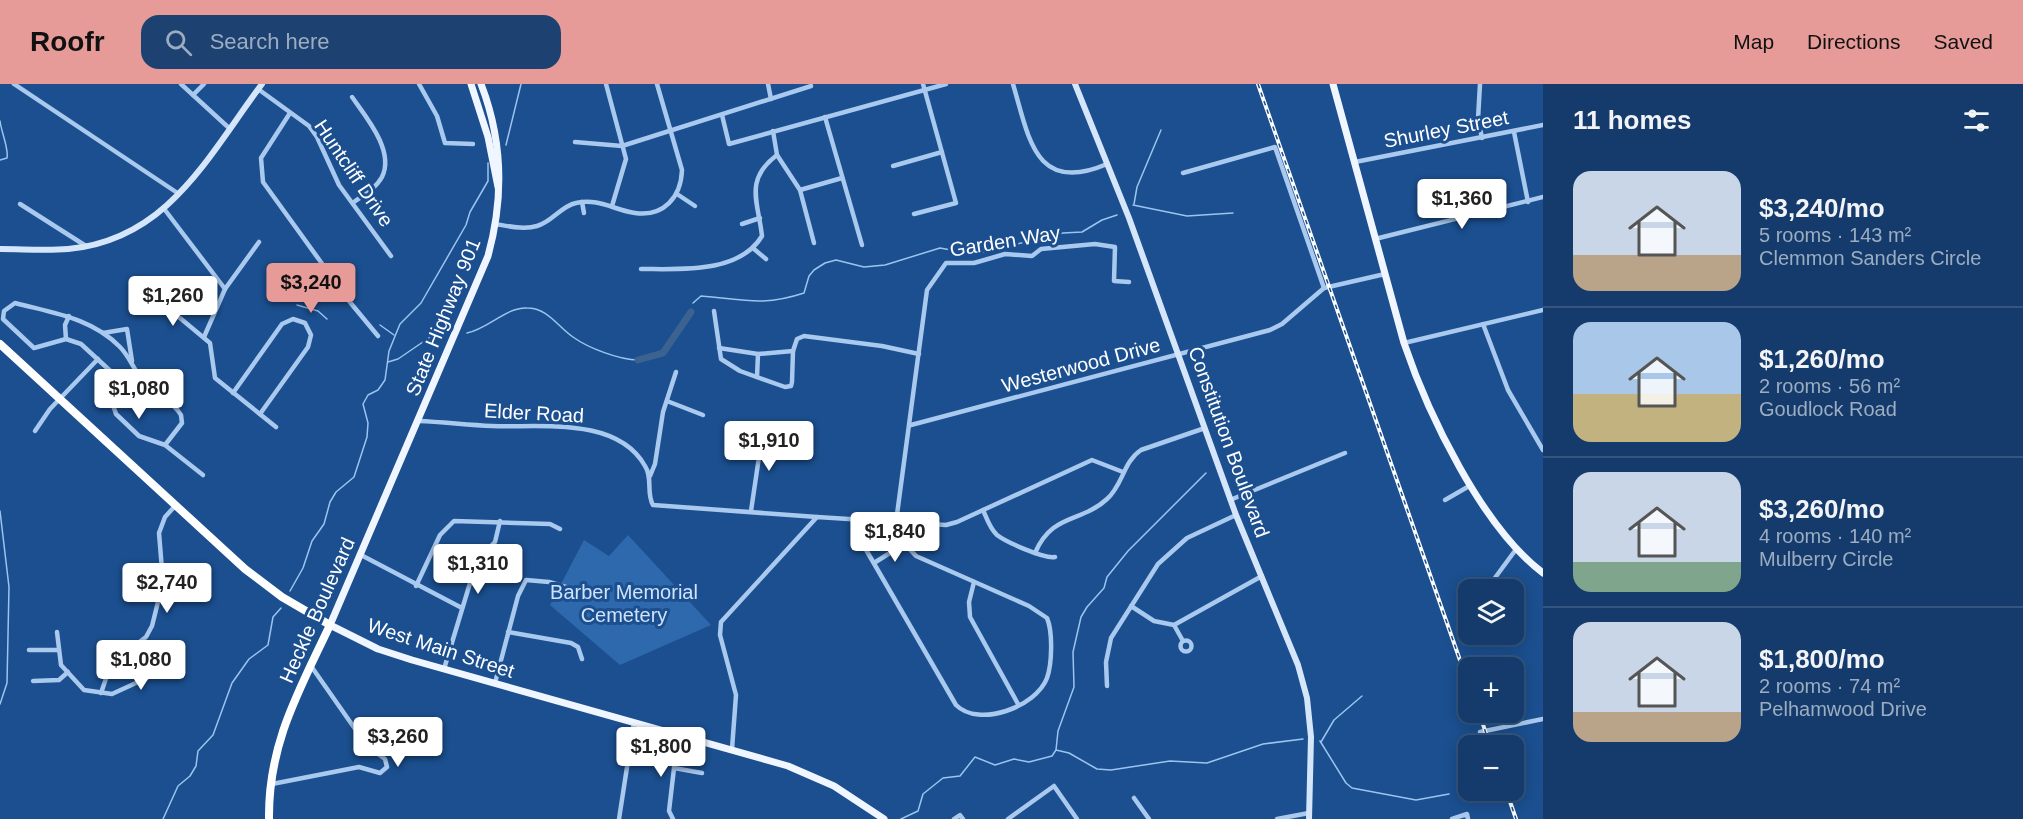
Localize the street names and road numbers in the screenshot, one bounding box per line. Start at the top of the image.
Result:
street label: Shurley Street [1382,106,1511,152]
street label: Huntcliff Drive [310,115,398,231]
street label: Garden Way [948,221,1062,261]
street label: State Highway 901 [401,235,485,399]
street label: Westerwood Drive [999,333,1163,397]
street label: Constitution Boulevard [1184,344,1274,540]
street label: Elder Road [483,399,585,427]
street label: Heckle Boulevard [275,534,359,686]
street label: West Main Street [365,614,518,682]

